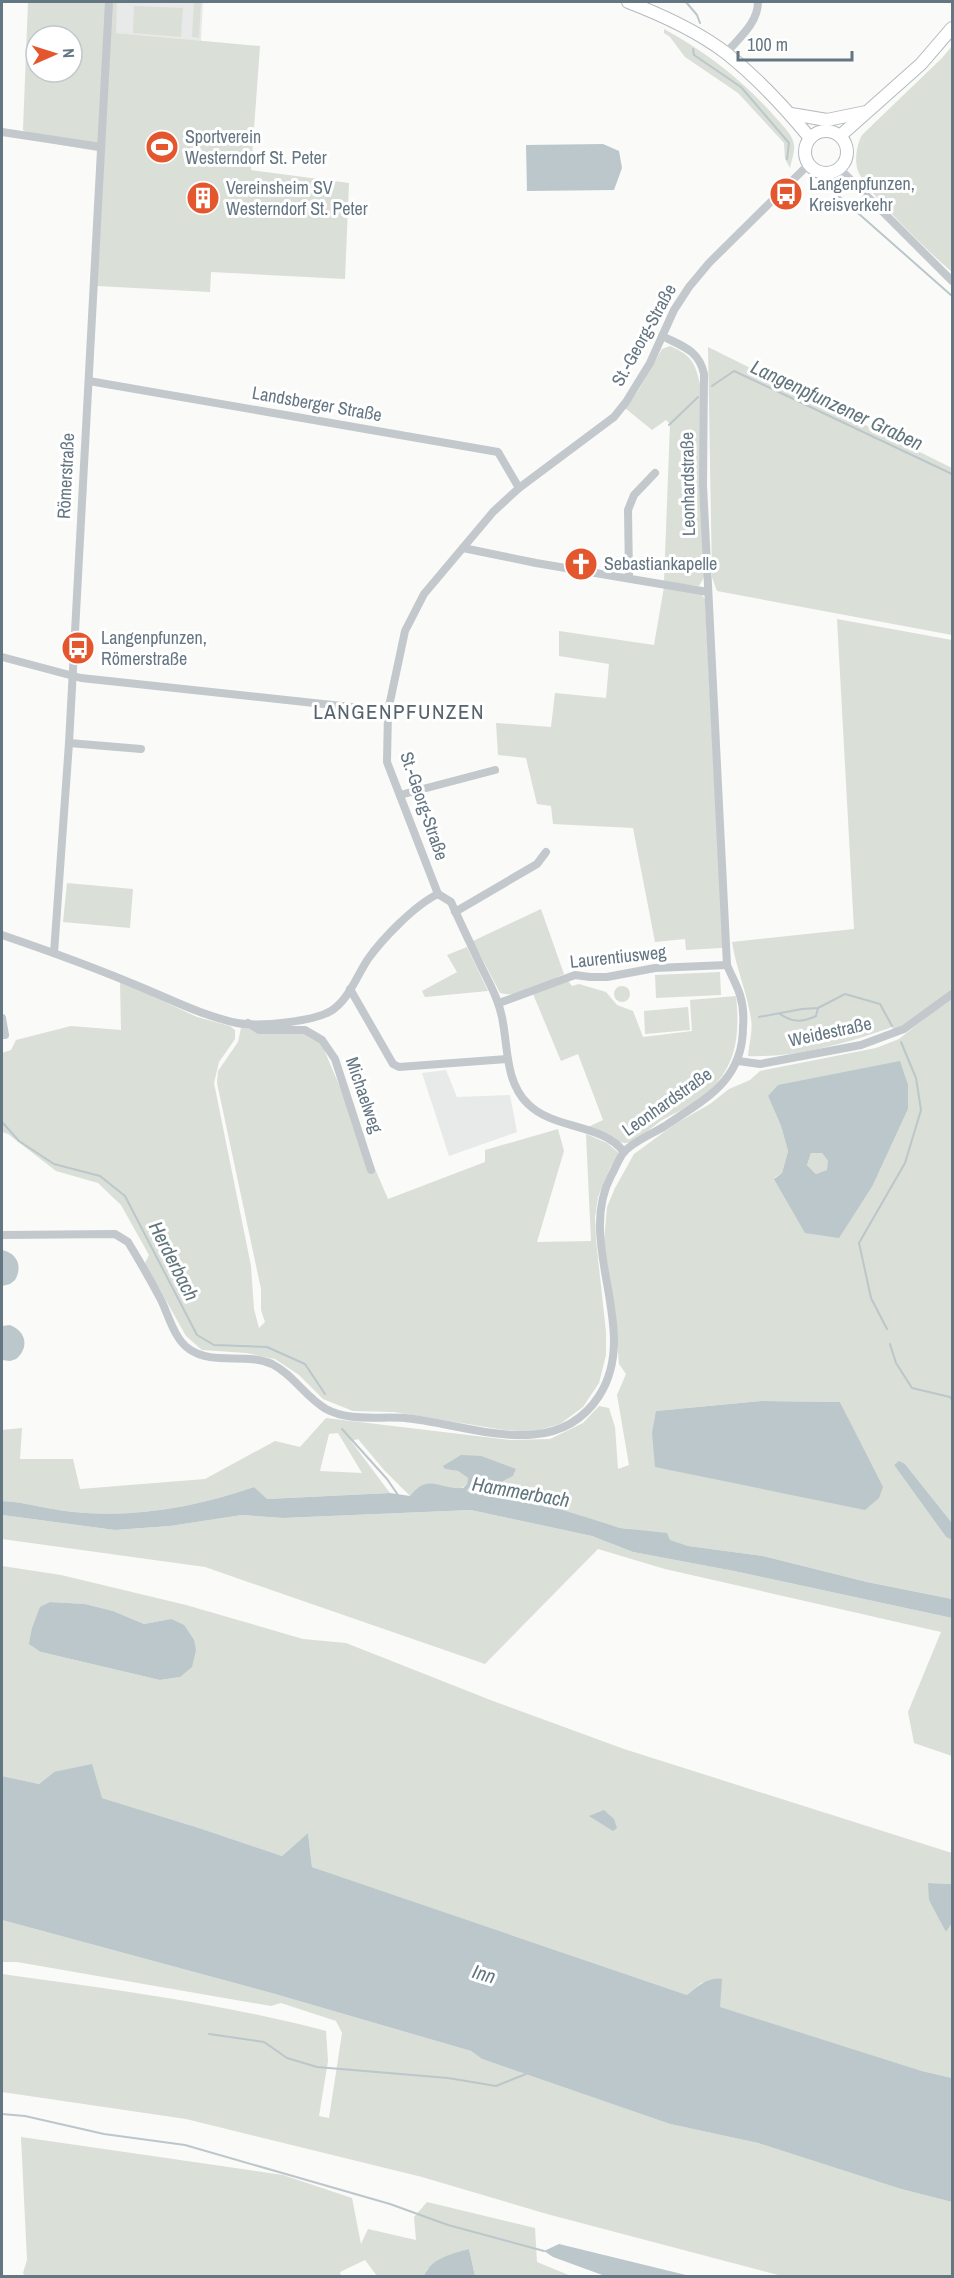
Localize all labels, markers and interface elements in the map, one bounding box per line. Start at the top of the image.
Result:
north arrow [24,24,84,84]
scale bar [738,24,852,62]
text: 100 m [747,32,788,57]
text: N [58,48,80,59]
place label: Sportverein Westerndorf St. Peter [185,124,327,170]
sports icon: Sportverein Westerndorf St. Peter [144,129,180,165]
place label: Langenpfunzen, Kreisverkehr [809,171,915,217]
place label: Vereinsheim SV Westerndorf St. Peter [226,175,368,221]
bus stop icon: Langenpfunzen, Kreisverkehr [768,176,804,212]
building icon: Vereinsheim SV Westerndorf St. Peter [185,180,221,216]
street label: St.-Georg-Straße [605,279,682,390]
water label: Langenpfunzener Graben [747,353,928,456]
street label: Landsberger Straße [250,380,384,427]
street label: Römerstraße [51,432,80,520]
street label: Leonhardstraße [674,432,701,536]
church icon: Sebastiankapelle [563,546,599,582]
place label: Sebastiankapelle [604,551,717,576]
place label: Langenpfunzen, Römerstraße [101,625,207,671]
bus stop icon: Langenpfunzen, Römerstraße [60,630,96,666]
district label: LANGENPFUNZEN [313,697,485,726]
street label: St.-Georg-Straße [394,748,455,863]
street label: Laurentiusweg [568,939,668,974]
street label: Weidestraße [786,1011,874,1052]
street label: Michaelweg [340,1054,389,1137]
street label: Leonhardstraße [617,1061,717,1142]
water label: Herderbach [143,1216,206,1305]
water label: Hammerbach [470,1470,572,1513]
water label: Inn [469,1957,499,1990]

